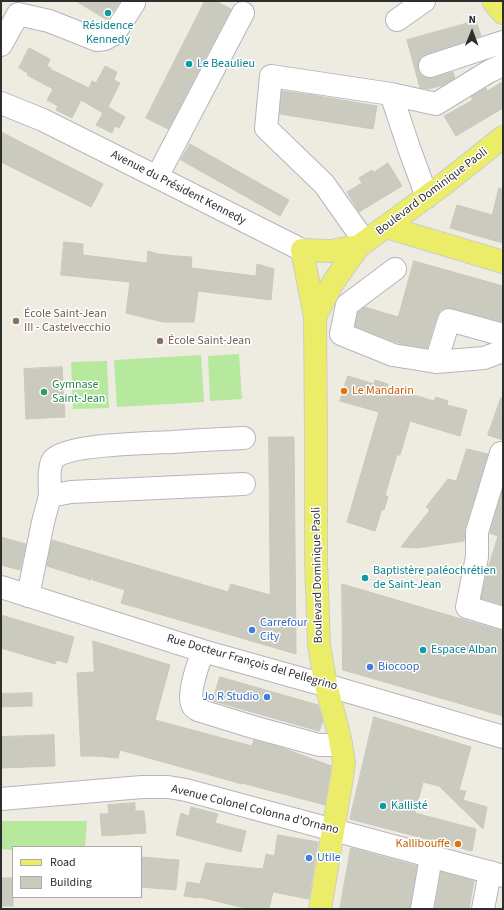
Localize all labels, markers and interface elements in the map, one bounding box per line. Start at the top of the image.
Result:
marker: Résidence Kennedy [103,8,113,18]
north arrow [452,12,492,52]
text: N [468,12,476,27]
place label: Résidence Kennedy [83,19,133,47]
place label: Le Beaulieu [197,57,255,71]
marker: Le Beaulieu [184,59,194,69]
street label: Boulevard Dominique Paoli [373,145,491,239]
street label: Avenue du Président Kennedy [108,148,248,228]
place label: École Saint-Jean III - Castelvecchio [24,307,111,335]
marker: École Saint-Jean III - Castelvecchio [11,316,21,326]
place label: École Saint-Jean [168,334,251,348]
marker: École Saint-Jean [155,336,165,346]
place label: Gymnase Saint-Jean [52,378,105,406]
place label: Le Mandarin [352,384,414,398]
marker: Le Mandarin [339,386,349,396]
marker: Gymnase Saint-Jean [39,387,49,397]
street label: Boulevard Dominique Paoli [310,507,326,643]
place label: Baptistère paléochrétien de Saint-Jean [373,564,496,592]
marker: Baptistère paléochrétien de Saint-Jean [360,573,370,583]
place label: Carrefour City [260,616,308,644]
marker: Carrefour City [247,625,257,635]
street label: Rue Docteur François del Pellegrino [165,632,339,694]
place label: Espace Alban [431,643,497,657]
marker: Espace Alban [418,645,428,655]
place label: Biocoop [378,660,419,674]
marker: Biocoop [365,662,375,672]
place label: Jo R Studio [202,690,259,704]
marker: Jo R Studio [262,692,272,702]
street label: Avenue Colonel Colonna d'Ornano [170,782,340,838]
place label: Kallisté [391,799,428,813]
marker: Kallisté [378,801,388,811]
place label: Kallibouffe [396,837,450,851]
marker: Kallibouffe [453,839,463,849]
legend [12,846,142,898]
place label: Utile [317,851,341,865]
marker: Utile [304,853,314,863]
text: Road [50,854,76,871]
text: Building [50,874,92,891]

